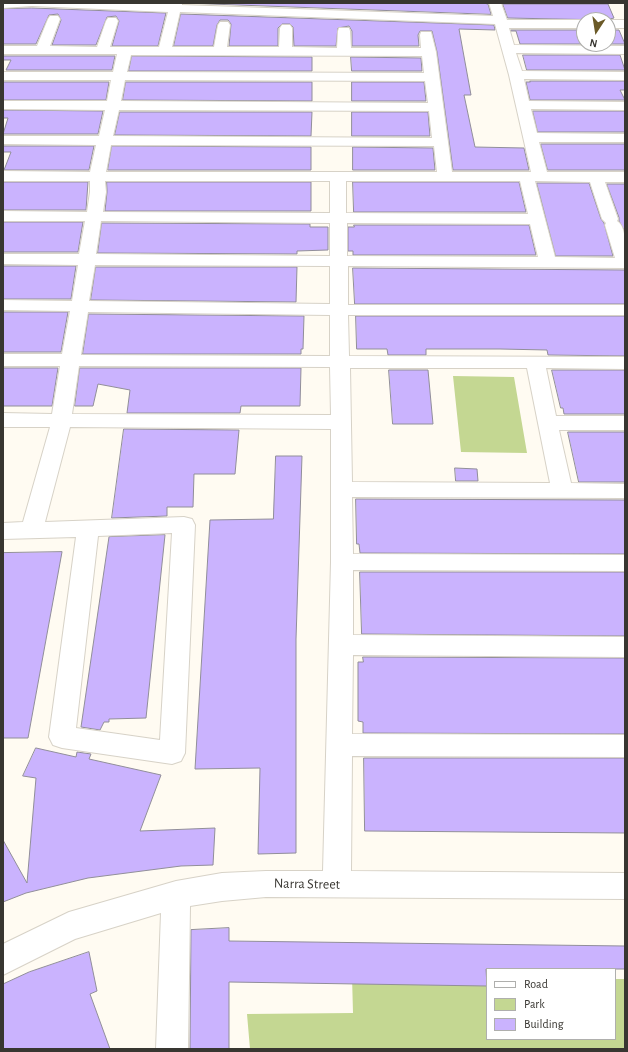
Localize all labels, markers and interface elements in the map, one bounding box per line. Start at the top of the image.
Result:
north arrow [576,12,616,52]
text: N [589,37,598,49]
street label: Narra Street [274,875,340,893]
legend [486,968,616,1040]
text: Road [524,978,548,990]
text: Park [524,998,545,1010]
text: Building [524,1018,564,1030]

